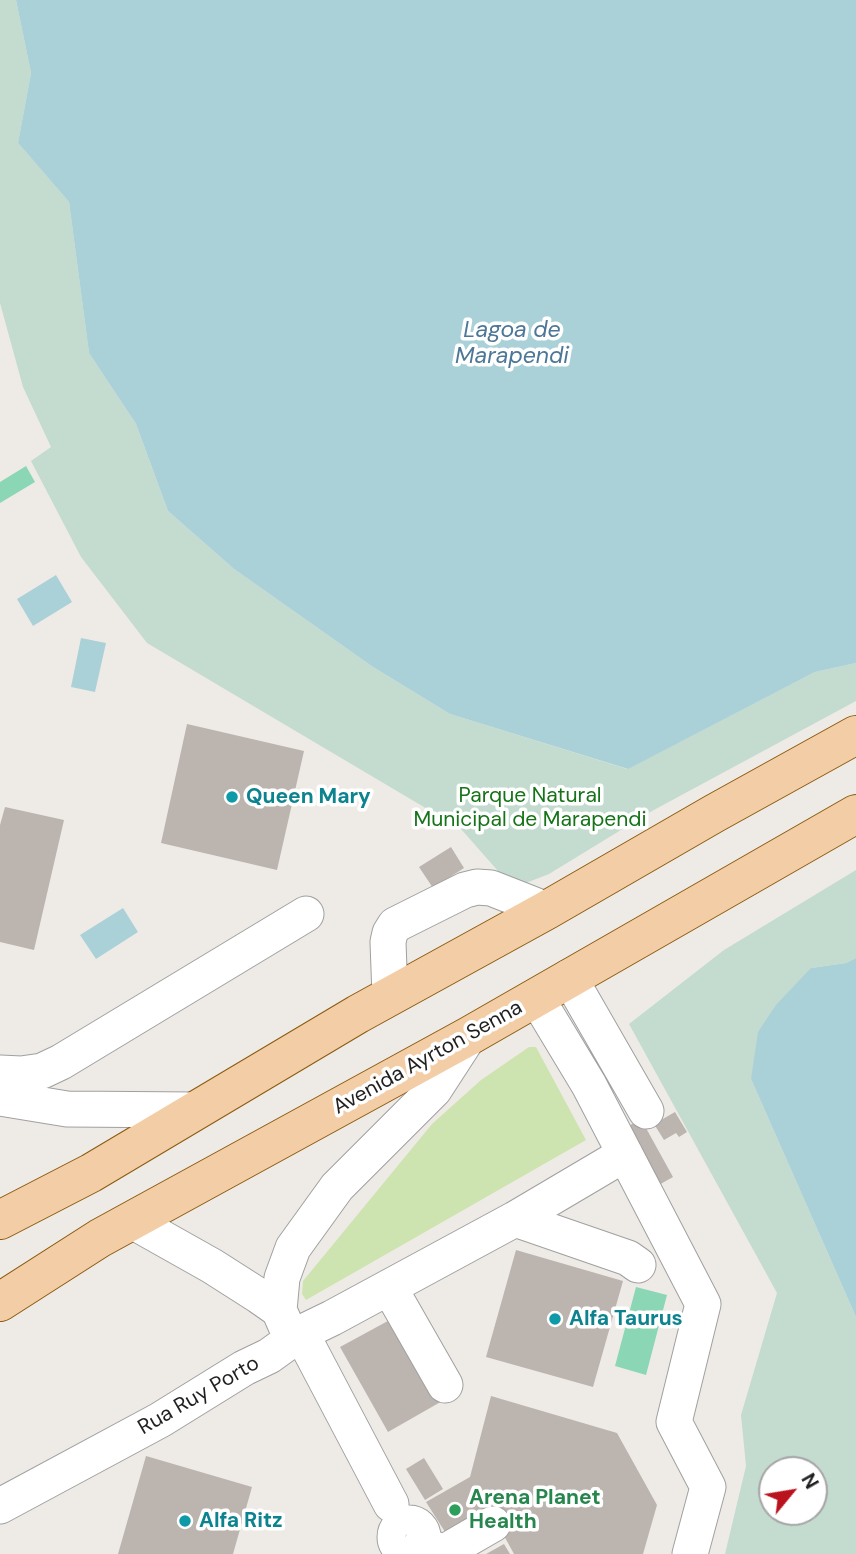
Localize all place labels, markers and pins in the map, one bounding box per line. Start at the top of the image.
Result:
place label: Queen Mary [246,784,371,810]
marker: Queen Mary [224,789,240,805]
place label: Alfa Taurus [569,1306,683,1332]
marker: Alfa Taurus [547,1311,563,1327]
place label: Arena Planet Health [469,1485,601,1535]
marker: Arena Planet Health [447,1502,463,1518]
place label: Alfa Ritz [199,1508,282,1534]
marker: Alfa Ritz [177,1513,193,1529]

